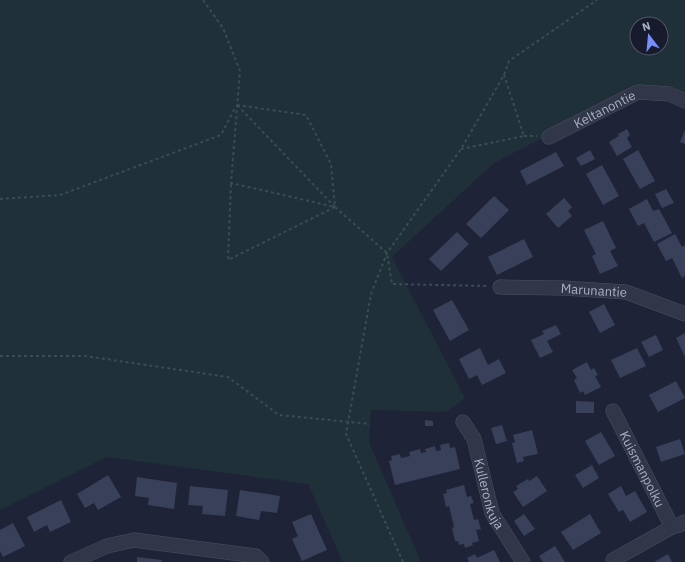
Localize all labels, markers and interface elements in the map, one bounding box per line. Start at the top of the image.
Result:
north arrow [629,16,669,56]
text: N [640,19,652,34]
street label: Keltanontie [571,87,638,132]
street label: Marunantie [560,280,628,301]
street label: Kuismanpolku [616,428,668,510]
street label: Kulleronkuja [470,457,508,532]

